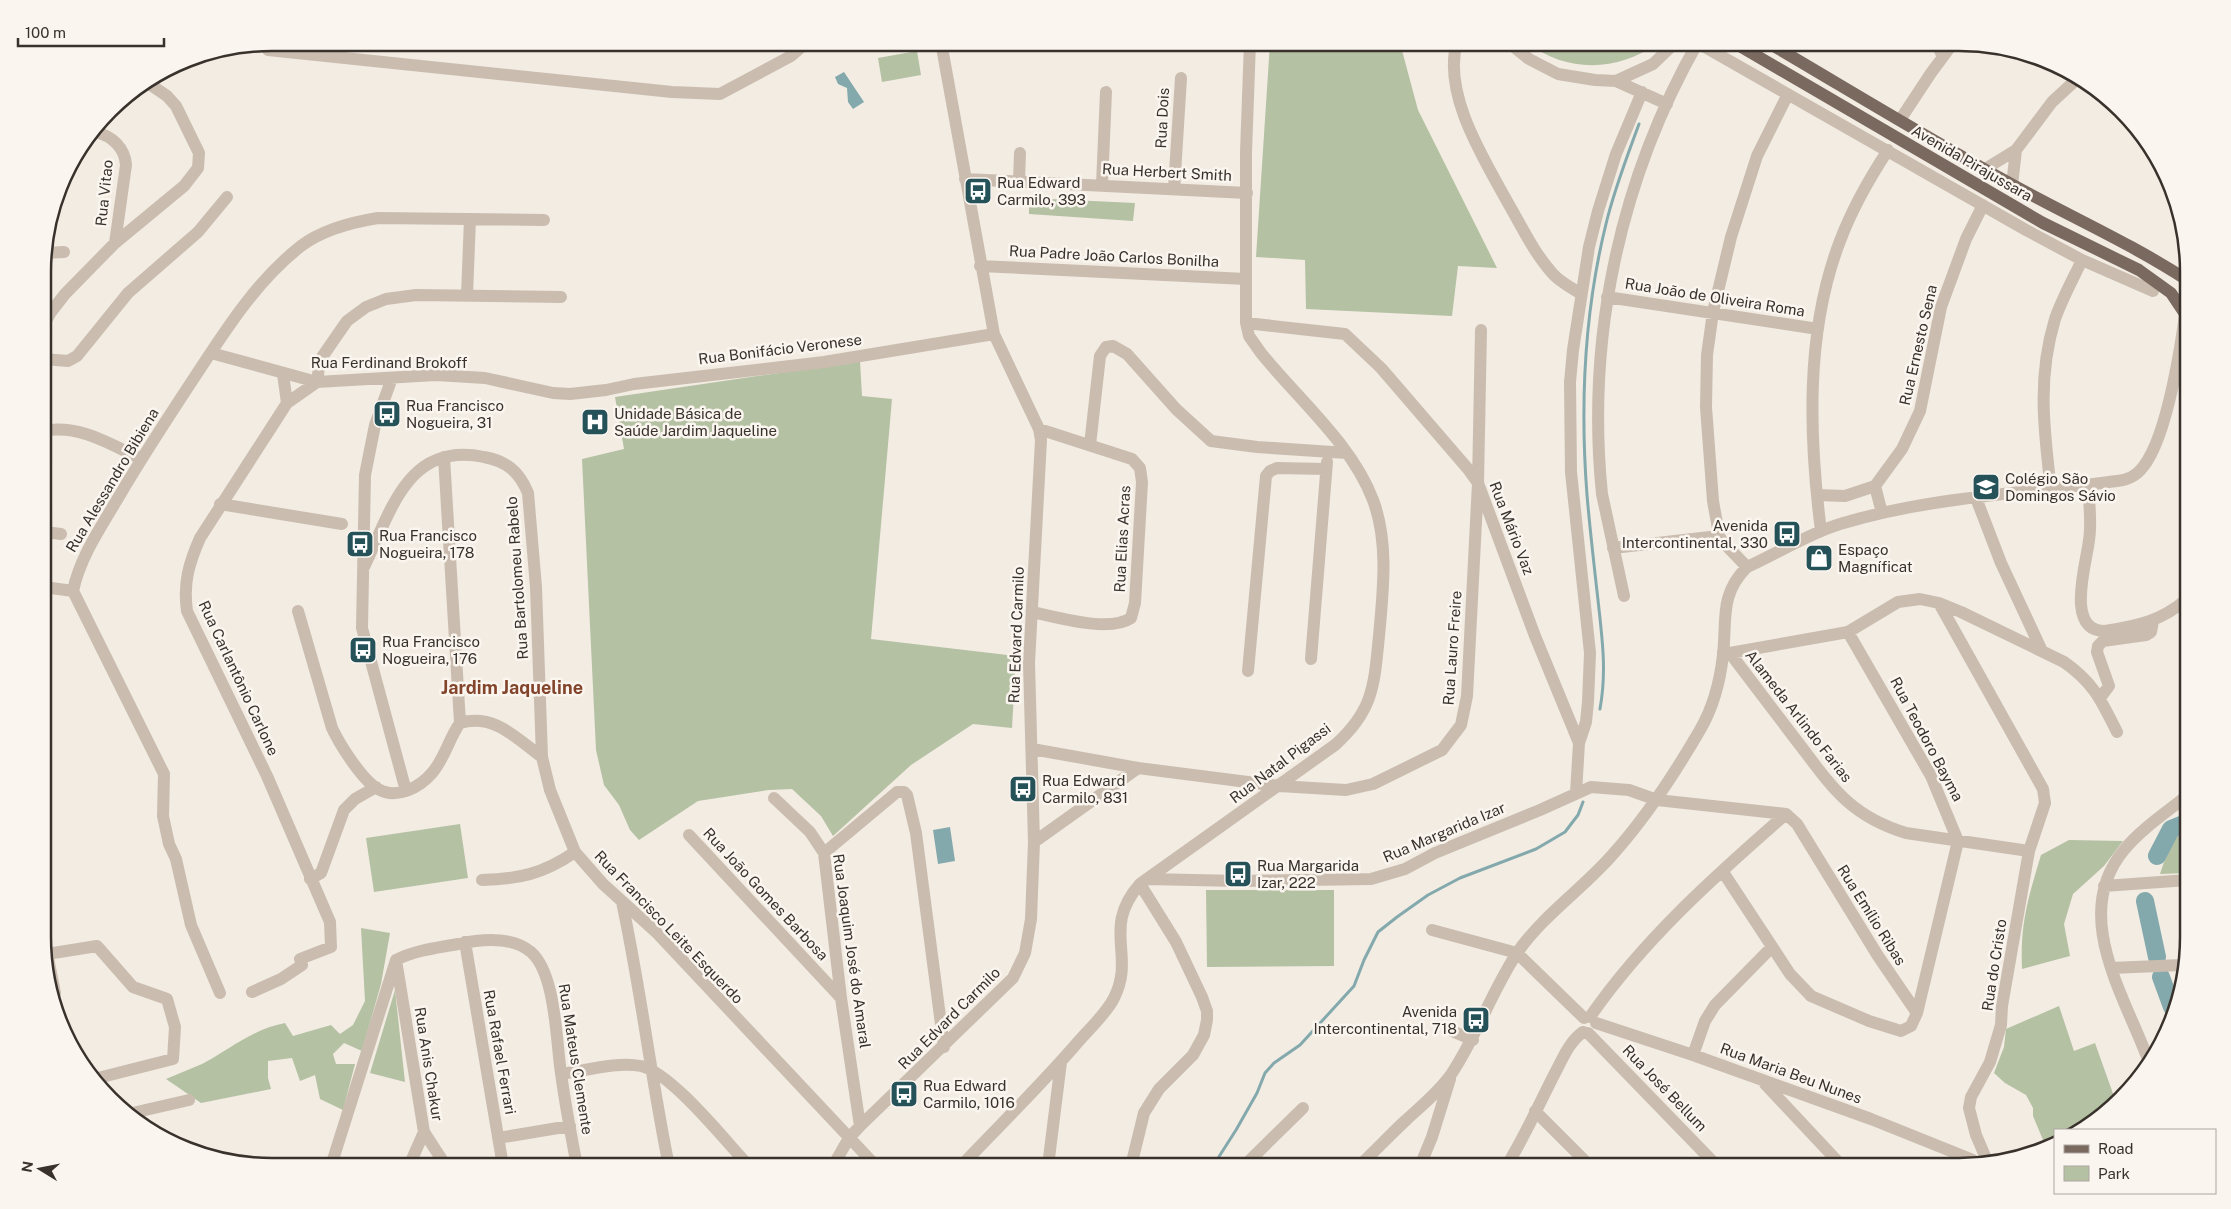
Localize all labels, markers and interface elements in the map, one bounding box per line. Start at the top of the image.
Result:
scale bar [18,15,164,47]
text: 100 m [25,24,66,41]
street label: Rua Dois [1152,87,1172,149]
street label: Avenida Pirajussara [1909,122,2035,204]
street label: Rua Vitao [92,159,116,227]
street label: Rua Herbert Smith [1102,160,1232,184]
place label: Rua Edward Carmilo, 393 [997,174,1086,208]
bus stop icon: Rua Edward Carmilo, 393 [963,176,993,206]
street label: Rua Padre João Carlos Bonilha [1009,242,1219,270]
street label: Rua João de Oliveira Roma [1624,274,1806,320]
street label: Rua Ernesto Sena [1896,283,1940,407]
street label: Rua Bonifácio Veronese [697,331,863,367]
street label: Rua Ferdinand Brokoff [311,354,467,371]
place label: Rua Francisco Nogueira, 31 [406,397,504,431]
bus stop icon: Rua Francisco Nogueira, 31 [372,399,402,429]
street label: Rua Alessandro Bibiena [62,405,162,555]
place label: Unidade Básica de Saúde Jardim Jaqueline [614,405,777,439]
hospital icon: Unidade Básica de Saúde Jardim Jaqueline [580,407,610,437]
place label: Colégio São Domingos Sávio [2005,470,2116,504]
school or university icon: Colégio São Domingos Sávio [1971,472,2001,502]
street label: Rua Mário Vaz [1486,479,1538,577]
street label: Rua Elias Acras [1111,485,1133,593]
street label: Rua Bartolomeu Rabelo [503,496,531,660]
place label: Avenida Intercontinental, 330 [1622,517,1768,551]
bus stop icon: Avenida Intercontinental, 330 [1772,519,1802,549]
place label: Rua Francisco Nogueira, 178 [379,527,477,561]
bus stop icon: Rua Francisco Nogueira, 178 [345,529,375,559]
place label: Espaço Magníficat [1838,541,1913,575]
shop icon: Espaço Magníficat [1804,543,1834,573]
street label: Rua Edvard Carmilo [1005,566,1027,704]
street label: Rua Lauro Freire [1440,590,1464,706]
street label: Rua Carlantônio Carlone [196,598,282,758]
place label: Rua Francisco Nogueira, 176 [382,633,480,667]
bus stop icon: Rua Francisco Nogueira, 176 [348,635,378,665]
street label: Alameda Arlindo Farias [1742,647,1856,785]
street label: Rua Teodoro Bayma [1887,674,1967,804]
district label: Jardim Jaqueline [441,677,583,698]
street label: Rua Natal Pigassi [1226,720,1334,806]
place label: Rua Edward Carmilo, 831 [1042,772,1128,806]
bus stop icon: Rua Edward Carmilo, 831 [1008,774,1038,804]
street label: Rua Margarida Izar [1380,798,1508,865]
street label: Rua João Gomes Barbosa [700,824,832,964]
street label: Rua Francisco Leite Esquerdo [591,847,747,1007]
street label: Rua Joaquim José do Amaral [830,853,874,1049]
place label: Rua Margarida Izar, 222 [1257,857,1359,891]
bus stop icon: Rua Margarida Izar, 222 [1223,859,1253,889]
street label: Rua Emílio Ribas [1834,862,1910,968]
street label: Rua do Cristo [1978,918,2010,1012]
street label: Rua Edvard Carmilo [895,964,1003,1072]
street label: Rua Mateus Clemente [556,982,596,1136]
street label: Rua Rafael Ferrari [481,988,519,1116]
place label: Avenida Intercontinental, 718 [1314,1003,1457,1037]
bus stop icon: Avenida Intercontinental, 718 [1461,1005,1491,1035]
street label: Rua Anis Chakur [412,1006,446,1122]
street label: Rua Maria Beu Nunes [1718,1039,1864,1107]
street label: Rua José Bellum [1619,1041,1711,1135]
place label: Rua Edward Carmilo, 1016 [923,1077,1015,1111]
bus stop icon: Rua Edward Carmilo, 1016 [889,1079,919,1109]
legend [2054,1129,2216,1194]
text: Road [2098,1140,2134,1157]
north arrow [15,1144,65,1194]
text: N [18,1160,36,1174]
text: Park [2098,1165,2130,1182]

